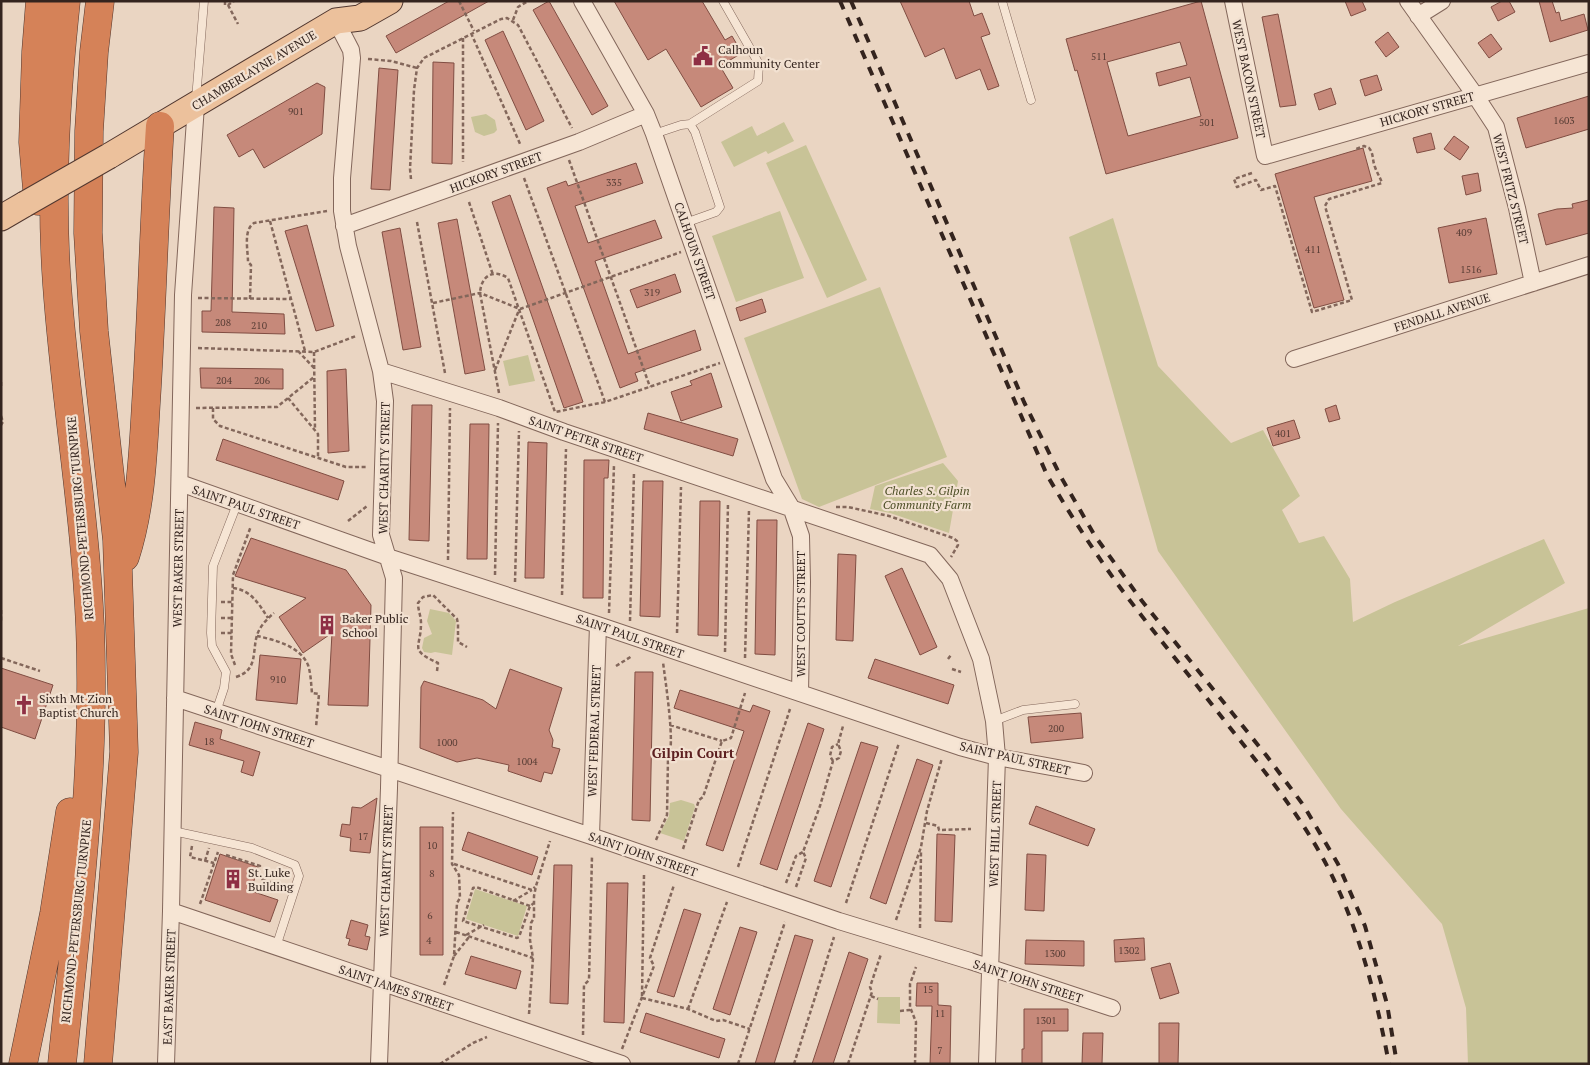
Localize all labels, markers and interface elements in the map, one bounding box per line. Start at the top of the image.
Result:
street label: WEST BACON STREET [1229,18,1269,140]
street label: CHAMBERLAYNE AVENUE [189,27,319,113]
place label: Calhoun Community Center [718,42,820,71]
public building icon: Calhoun Community Center [692,45,714,67]
house number: 511 [1091,50,1107,63]
street label: HICKORY STREET [1378,88,1476,130]
house number: 901 [288,105,304,118]
house number: 1603 [1553,114,1575,127]
house number: 501 [1199,116,1215,129]
street label: WEST FRITZ STREET [1490,132,1532,247]
street label: HICKORY STREET [448,148,545,196]
house number: 335 [606,176,622,189]
street label: CALHOUN STREET [671,200,719,302]
house number: 409 [1456,226,1472,239]
house number: 411 [1305,243,1321,256]
house number: 1516 [1460,263,1482,276]
house number: 319 [644,286,660,299]
street label: FENDALL AVENUE [1392,289,1492,335]
house number: 208 [215,316,231,329]
house number: 210 [251,319,267,332]
house number: 204 [216,374,233,387]
house number: 206 [254,374,271,387]
street label: WEST CHARITY STREET [375,401,393,534]
street label: SAINT PETER STREET [527,412,646,466]
street label: RICHMOND-PETERSBURG TURNPIKE [64,415,96,621]
house number: 401 [1275,427,1291,440]
street label: SAINT PAUL STREET [190,482,302,533]
park label: Charles S. Gilpin Community Farm [883,483,971,512]
street label: WEST BAKER STREET [169,508,187,627]
street label: WEST COUTTS STREET [793,550,808,677]
place label: Baker Public School [342,611,409,640]
street label: SAINT PAUL STREET [574,611,686,662]
building icon: Baker Public School [316,614,338,636]
street label: WEST FEDERAL STREET [584,664,604,797]
house number: 910 [270,673,286,686]
place label: Sixth Mt Zion Baptist Church [39,691,119,720]
church icon: Sixth Mt Zion Baptist Church [13,694,35,716]
street label: SAINT JOHN STREET [202,701,316,751]
house number: 200 [1048,722,1064,735]
house number: 18 [204,735,214,748]
house number: 1000 [436,736,458,749]
street label: SAINT PAUL STREET [958,738,1072,778]
district label: Gilpin Court [652,743,735,762]
house number: 1004 [516,755,538,768]
street label: WEST HILL STREET [986,780,1004,888]
street label: WEST CHARITY STREET [376,804,396,937]
street label: RICHMOND-PETERSBURG TURNPIKE [58,818,94,1023]
street label: SAINT JOHN STREET [587,828,700,880]
house number: 17 [358,830,368,843]
house number: 10 [427,839,437,852]
place label: St. Luke Building [248,865,294,894]
house number: 8 [429,867,435,880]
building icon: St. Luke Building [222,868,244,890]
house number: 6 [427,909,433,922]
street label: EAST BAKER STREET [159,928,179,1045]
house number: 4 [426,934,432,947]
house number: 1302 [1118,944,1140,957]
house number: 1300 [1044,947,1066,960]
street label: SAINT JOHN STREET [971,956,1085,1006]
street label: SAINT JAMES STREET [337,961,456,1015]
house number: 15 [923,983,933,996]
house number: 11 [935,1007,945,1020]
house number: 1301 [1035,1014,1057,1027]
house number: 7 [937,1044,943,1057]

